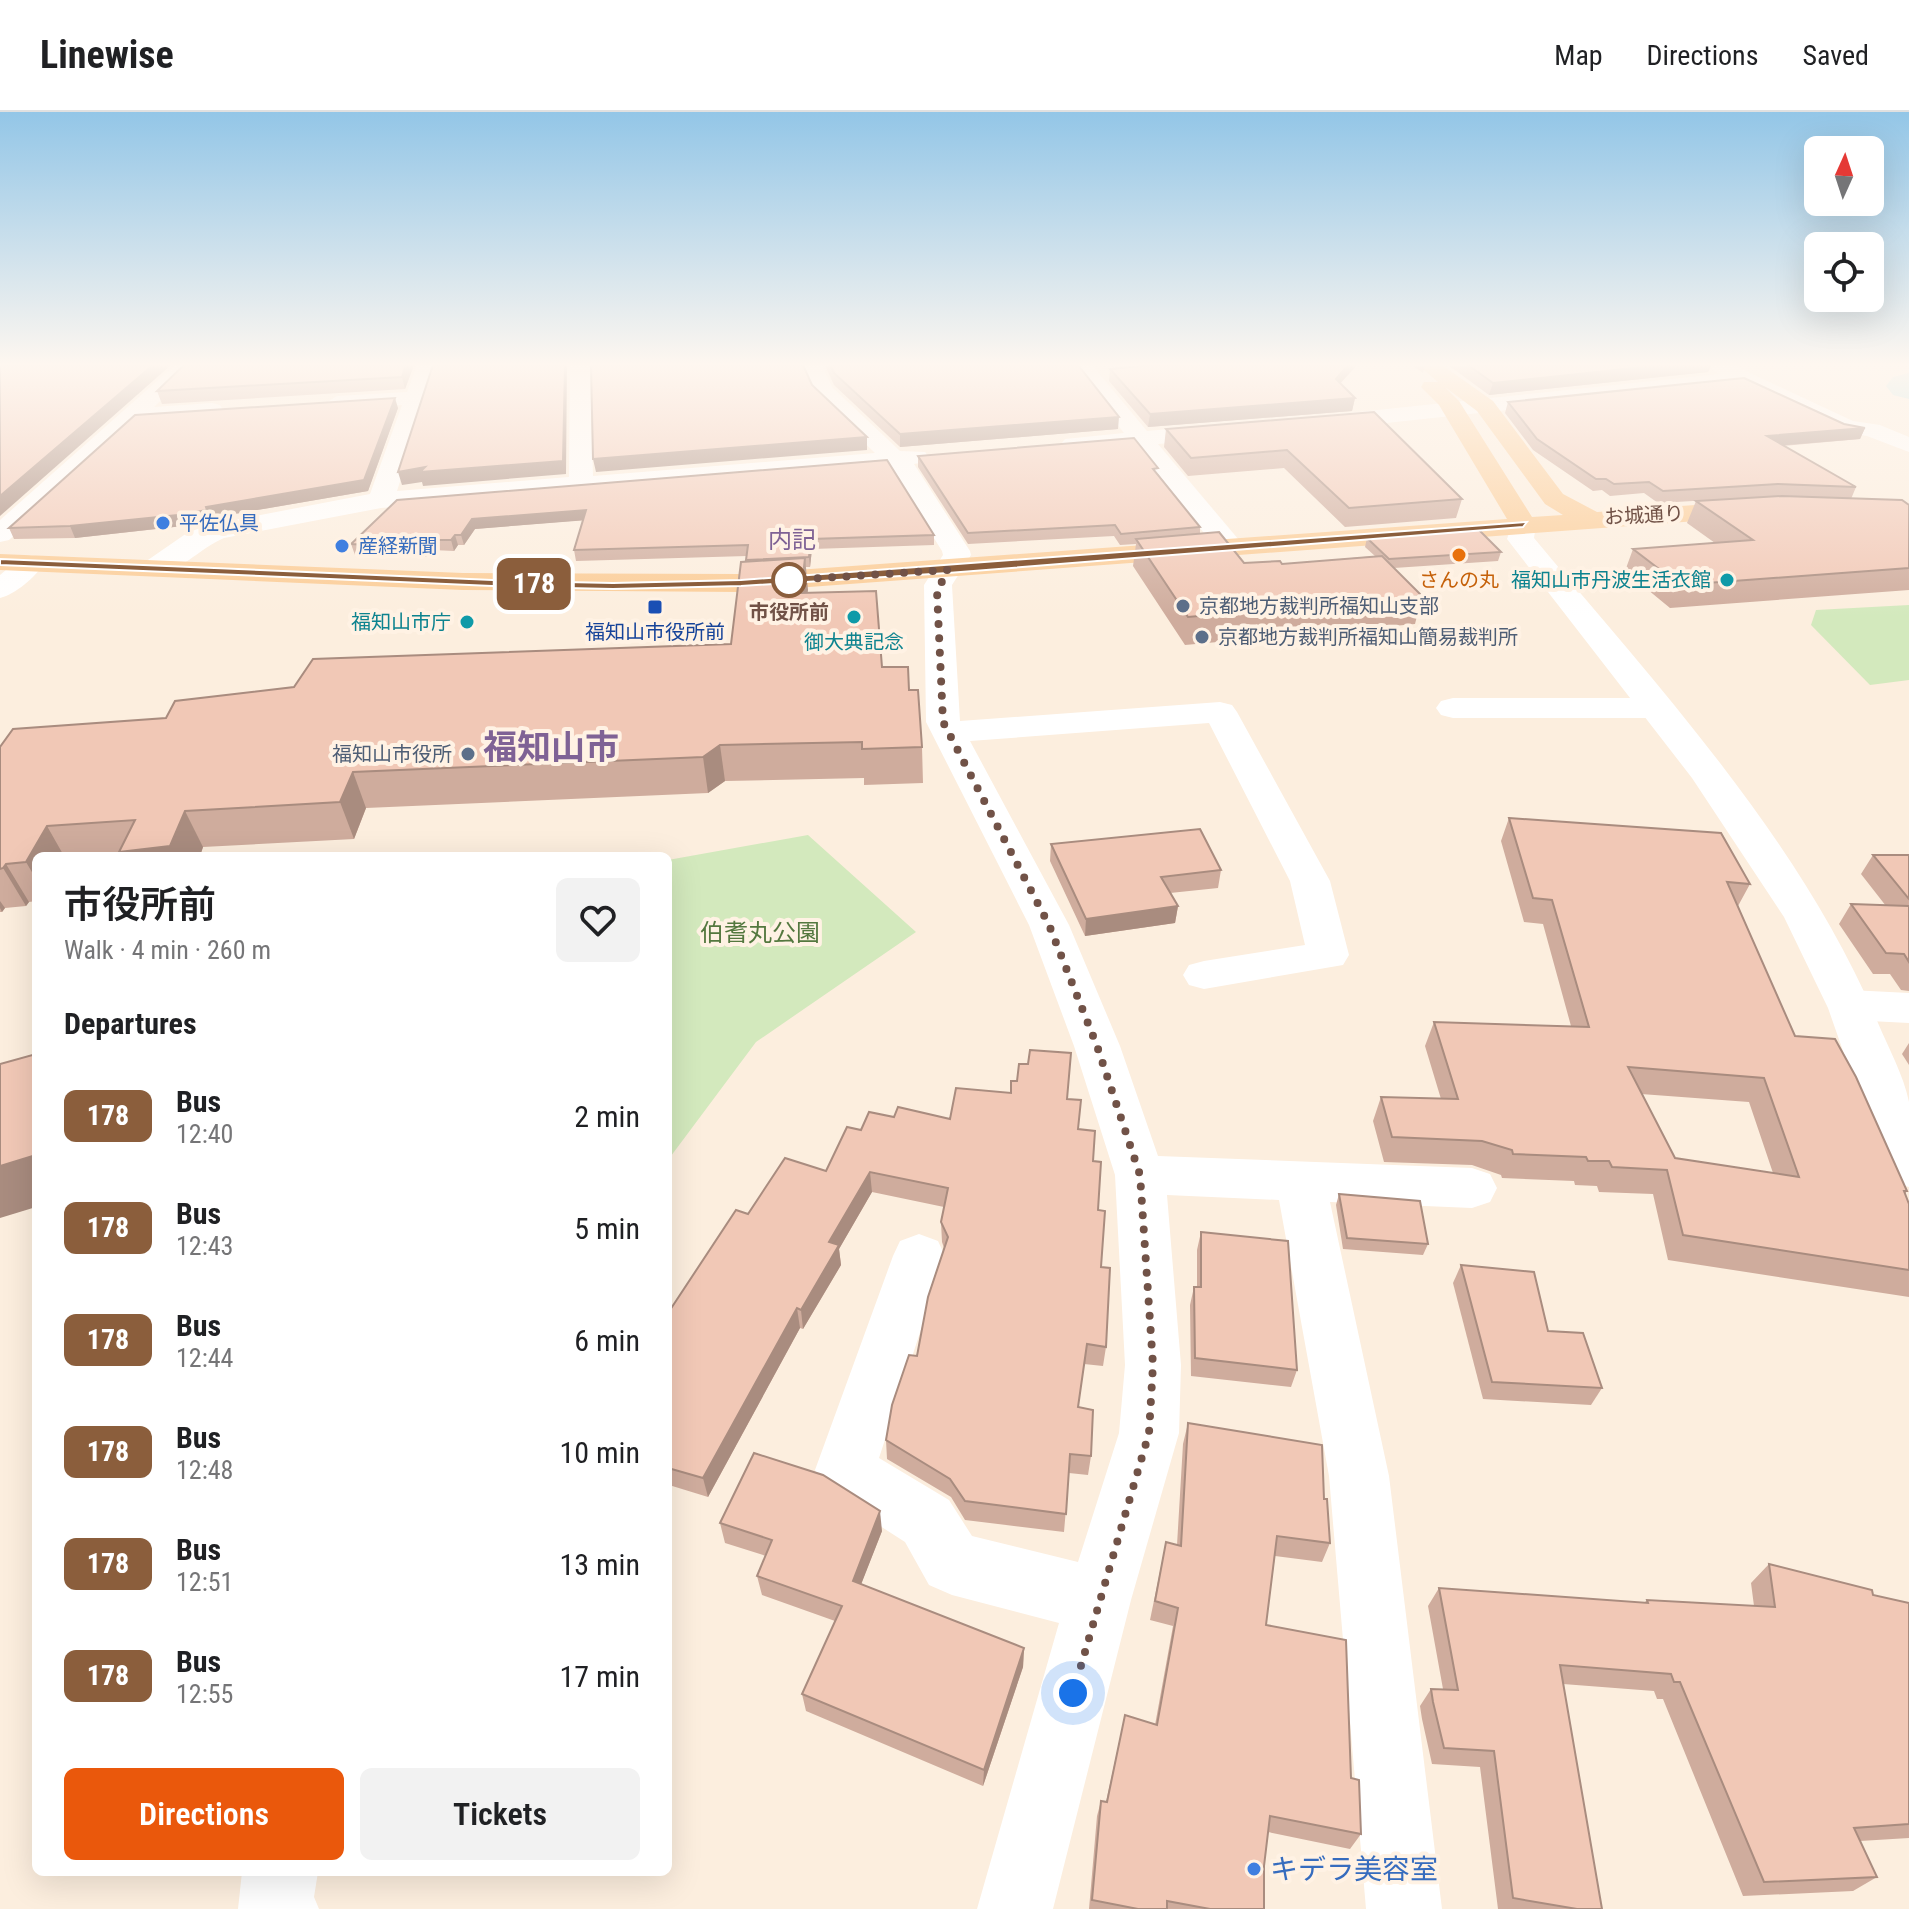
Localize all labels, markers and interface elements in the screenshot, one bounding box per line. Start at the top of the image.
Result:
text: Linewise [40,33,174,77]
text: Map [1554,39,1603,72]
text: Directions [1647,39,1758,72]
text: Saved [1802,39,1869,72]
north arrow [1804,136,1884,216]
map controls [1804,136,1884,312]
button: locate [1804,232,1884,312]
street label: お城通り [1603,501,1685,529]
place label: 平佐仏具 [179,511,259,535]
marker: 平佐仏具 [154,514,172,532]
district label: 内記 [768,526,816,554]
place label: 産経新聞 [358,534,438,558]
marker: 産経新聞 [333,537,351,555]
marker: さんの丸 [1450,546,1468,564]
line badge: 178 [488,558,580,610]
marker: 市役所前 [772,563,806,597]
text: 178 [513,567,555,600]
place label: さんの丸 [1419,568,1499,592]
place label: 福知山市丹波生活衣館 [1511,568,1711,592]
marker: 福知山市丹波生活衣館 [1718,571,1736,589]
place label: 京都地方裁判所福知山支部 [1199,594,1439,618]
marker: 京都地方裁判所福知山支部 [1174,597,1192,615]
marker: 福知山市役所前 [646,598,664,616]
place label: 市役所前 [749,600,829,624]
marker: 御大典記念 [845,608,863,626]
place label: 福知山市庁 [351,610,451,634]
marker: 福知山市庁 [458,613,476,631]
place label: 福知山市役所前 [585,620,725,644]
place label: 京都地方裁判所福知山簡易裁判所 [1218,625,1518,649]
marker: 京都地方裁判所福知山簡易裁判所 [1193,628,1211,646]
place label: 御大典記念 [804,630,904,654]
district label: 福知山市 [483,727,619,767]
place label: 福知山市役所 [332,742,452,766]
marker: 福知山市役所 [459,745,477,763]
button: heart [556,878,640,962]
text: 市役所前 [64,883,216,927]
park label: 伯耆丸公園 [700,919,820,947]
text: Walk · 4 min · 260 m [64,935,271,965]
text: Departures [64,1006,197,1041]
text: Bus [176,1084,221,1119]
text: 178 [87,1099,129,1132]
text: 2 min [574,1099,640,1134]
text: 12:40 [176,1119,233,1149]
text: Bus [176,1196,221,1231]
text: 178 [87,1211,129,1244]
text: 5 min [574,1211,640,1246]
text: 12:43 [176,1231,233,1261]
text: Bus [176,1308,221,1343]
text: 178 [87,1323,129,1356]
text: 6 min [574,1323,640,1358]
text: 12:44 [176,1343,233,1373]
text: Bus [176,1420,221,1455]
text: 178 [87,1435,129,1468]
text: 10 min [559,1435,640,1470]
text: 12:48 [176,1455,233,1485]
text: Bus [176,1532,221,1567]
text: 178 [87,1547,129,1580]
text: 13 min [559,1547,640,1582]
text: 12:51 [176,1567,233,1597]
text: Bus [176,1644,221,1679]
text: 178 [87,1659,129,1692]
text: 17 min [559,1659,640,1694]
your location [1053,1673,1093,1713]
text: 12:55 [176,1679,233,1709]
button: Directions [64,1768,344,1860]
button: Tickets [360,1768,640,1860]
place label: キデラ美容室 [1270,1853,1438,1886]
marker: キデラ美容室 [1245,1860,1263,1878]

